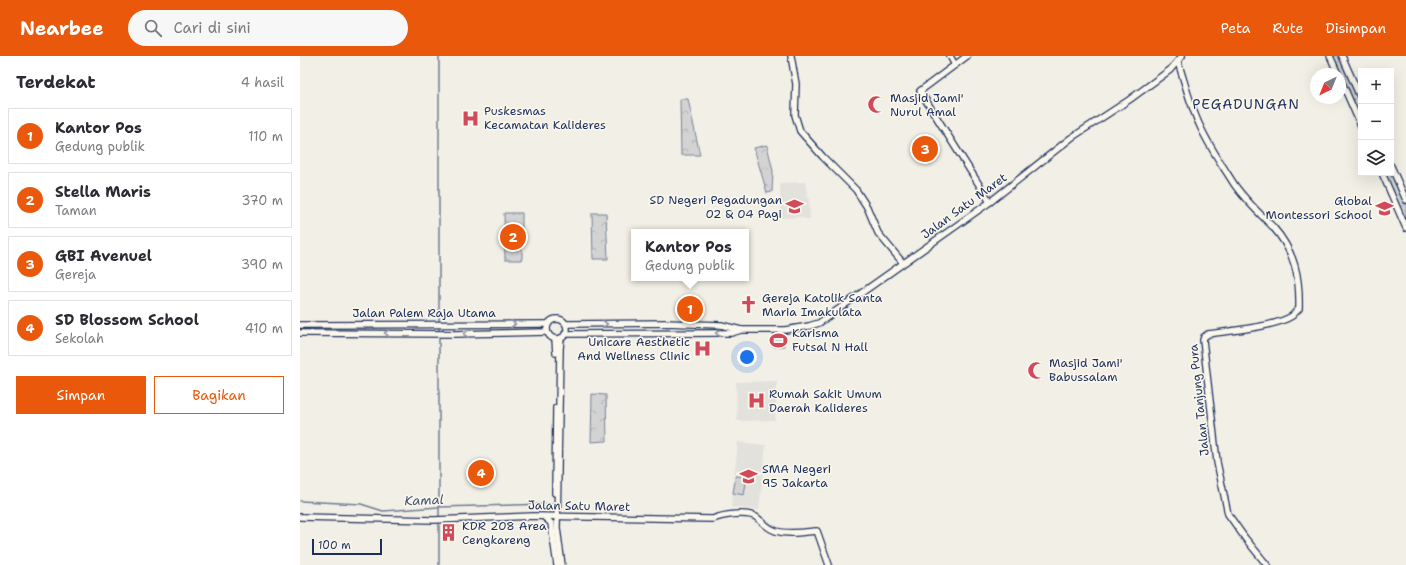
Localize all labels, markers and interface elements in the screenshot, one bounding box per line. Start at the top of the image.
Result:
search box [128,10,408,46]
text: Nearbee [20,16,104,41]
icon: search [142,17,164,39]
text: Cari di sini [174,18,251,38]
text: Peta [1221,19,1250,37]
text: Rute [1272,19,1303,37]
text: Disimpan [1325,19,1386,37]
north arrow [1310,68,1346,104]
map controls [1358,68,1394,176]
button: + [1358,68,1394,104]
text: Terdekat [16,71,96,93]
text: 4 hasil [241,74,284,91]
place label: Masjid Jami' Nurul Amal [890,90,964,120]
mosque icon: Masjid Jami' Nurul Amal [867,95,887,115]
district label: PEGADUNGAN [1192,95,1300,113]
place label: Puskesmas Kecamatan Kalideres [484,103,606,133]
button: − [1358,104,1394,140]
hospital icon: Puskesmas Kecamatan Kalideres [461,108,481,128]
text: Kantor Pos [55,118,142,138]
text: 1 [27,128,33,145]
text: 110 m [248,128,283,145]
pin: 3 [912,134,938,164]
text: Gedung publik [55,138,145,155]
button: layers [1358,140,1394,176]
street label: Jalan Satu Maret [918,169,1010,243]
text: Stella Maris [55,182,151,202]
text: 2 [25,192,35,209]
text: 370 m [241,192,283,209]
place label: SD Negeri Pegadungan 02 & 04 Pagi [650,192,782,222]
place label: Global Montessori School [1265,193,1372,223]
school or university icon: SD Negeri Pegadungan 02 & 04 Pagi [785,197,805,217]
school or university icon: Global Montessori School [1375,198,1395,218]
text: Taman [55,202,97,219]
pin: 2 [500,222,526,252]
popup [631,229,749,281]
text: Kantor Pos [645,237,732,257]
text: GBI Avenuel [55,246,152,266]
text: 3 [25,256,35,273]
text: 390 m [241,256,283,273]
text: Gedung publik [645,257,735,274]
text: Gereja [55,266,96,283]
place label: Gereja Katolik Santa Maria Imakulata [762,290,883,320]
pin: 1 [677,294,703,324]
church icon: Gereja Katolik Santa Maria Imakulata [739,295,759,315]
street label: Jalan Palem Raja Utama [352,305,496,321]
text: SD Blossom School [55,310,199,330]
text: 4 [25,320,35,337]
text: 410 m [245,320,283,337]
one-way arrow [510,320,516,328]
one-way arrow [602,320,608,328]
place label: Karisma Futsal N Hall [792,325,868,355]
one-way arrow [384,329,390,338]
one-way arrow [463,329,469,338]
one-way arrow [715,329,721,337]
text: Sekolah [55,330,104,347]
sports icon: Karisma Futsal N Hall [769,330,789,350]
place label: Unicare Aesthetic And Wellness Clinic [577,334,690,364]
hospital icon: Unicare Aesthetic And Wellness Clinic [693,339,713,359]
street label: Jalan Tanjung Pura [1185,343,1213,457]
your location [737,347,757,367]
place label: Masjid Jami' Babussalam [1049,355,1123,385]
mosque icon: Masjid Jami' Babussalam [1026,360,1046,380]
button: Simpan [16,376,146,414]
button: Bagikan [154,376,284,414]
place label: Rumah Sakit Umum Daerah Kalideres [769,386,882,416]
hospital icon: Rumah Sakit Umum Daerah Kalideres [746,391,766,411]
pin: 4 [468,458,494,488]
place label: SMA Negeri 95 Jakarta [762,461,831,491]
school or university icon: SMA Negeri 95 Jakarta [739,466,759,486]
water label: Kamal [404,491,444,509]
street label: Jalan Satu Maret [528,497,630,515]
place label: KDR 208 Area Cengkareng [462,518,547,548]
building icon: KDR 208 Area Cengkareng [439,523,459,543]
scale bar [312,537,382,556]
text: 100 m [318,538,351,553]

